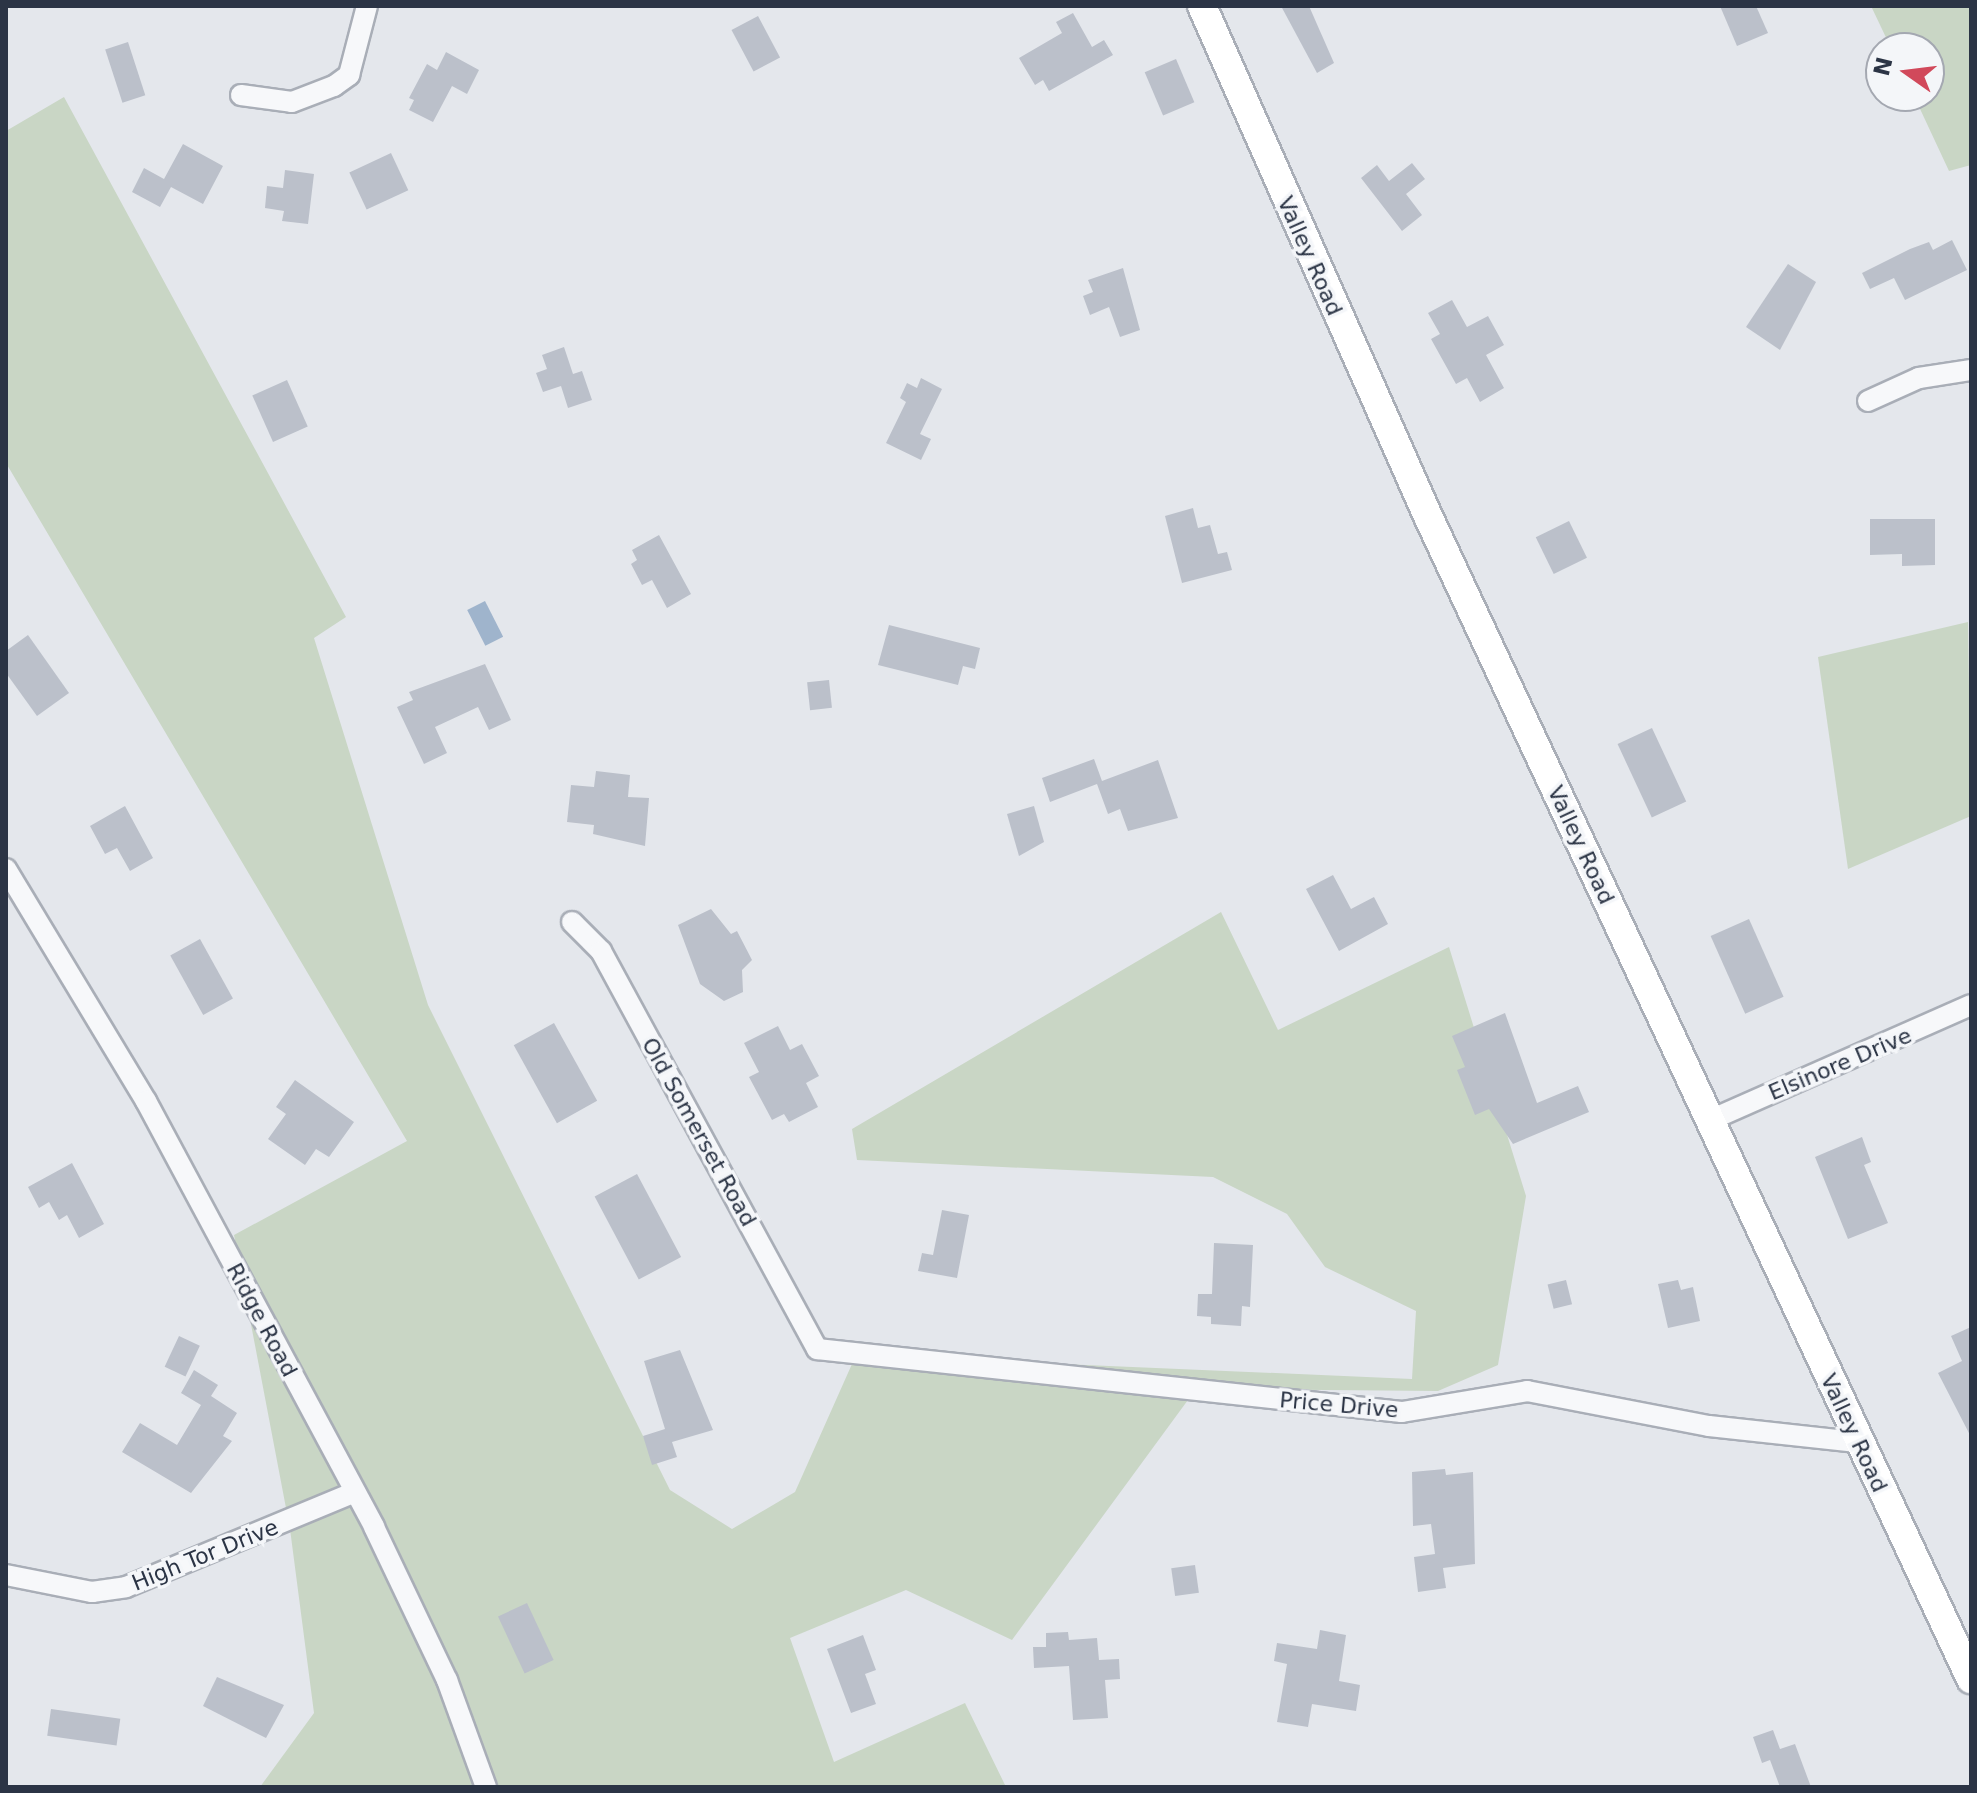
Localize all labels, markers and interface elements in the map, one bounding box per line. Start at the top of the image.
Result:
north arrow [1865,32,1945,112]
text: N [1869,55,1898,79]
street label: Valley Road [1272,192,1348,320]
street label: Valley Road [1542,782,1620,908]
street label: Elsinore Drive [1765,1022,1915,1106]
street label: Old Somerset Road [636,1033,762,1231]
street label: Ridge Road [221,1259,303,1381]
street label: Valley Road [1815,1370,1893,1496]
street label: Price Drive [1278,1387,1400,1423]
street label: High Tor Drive [128,1514,282,1596]

